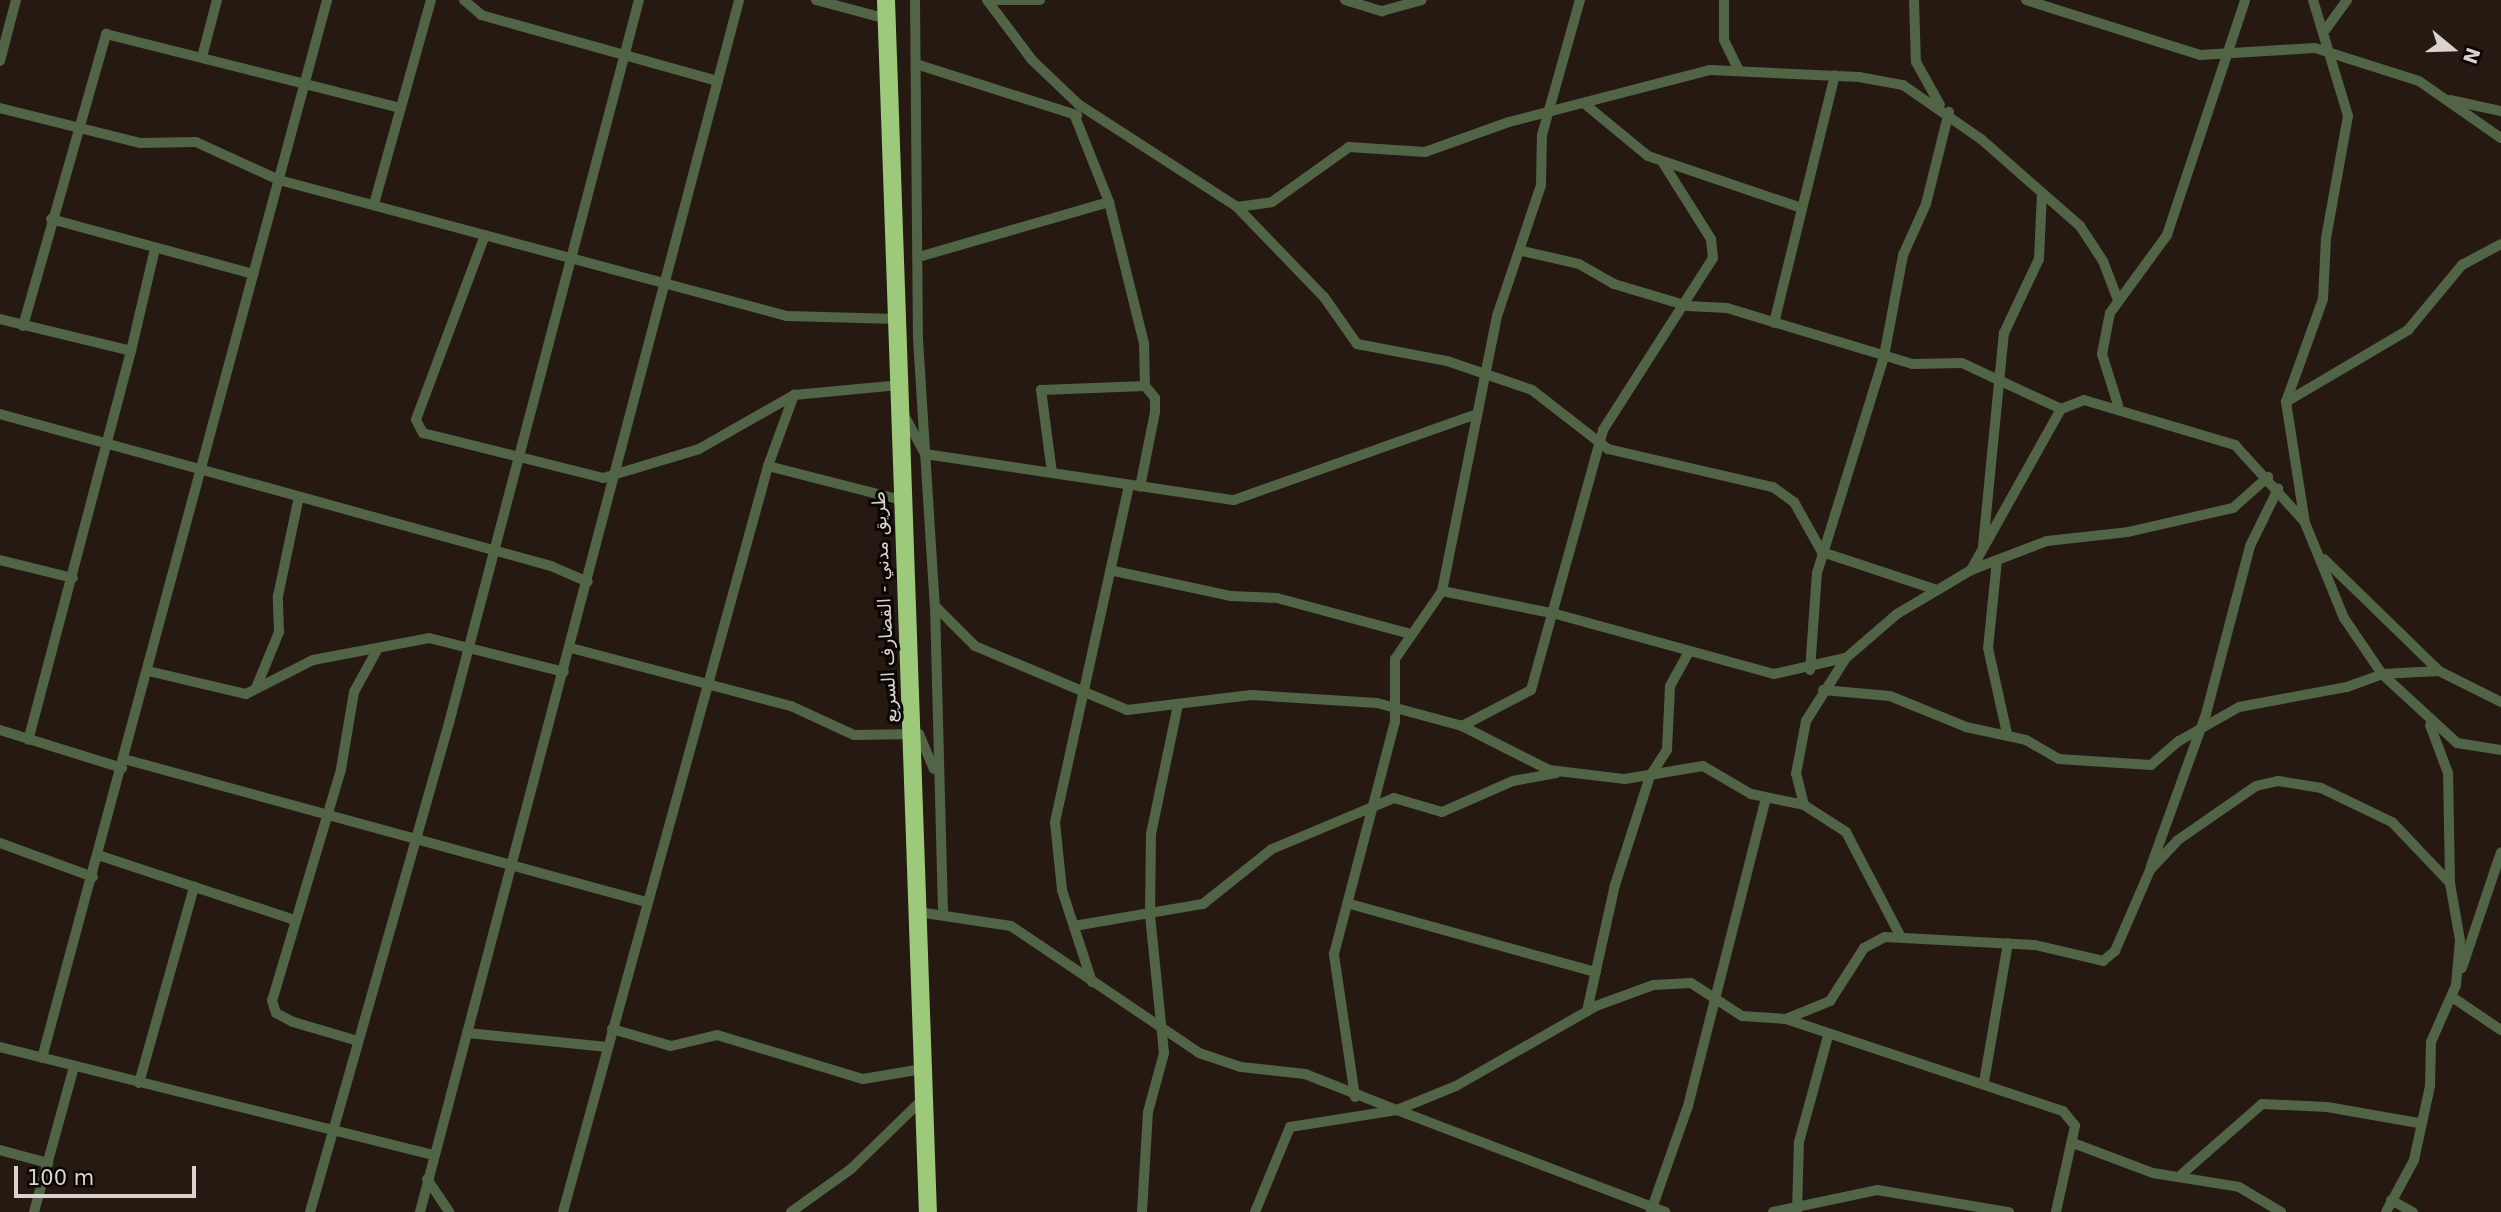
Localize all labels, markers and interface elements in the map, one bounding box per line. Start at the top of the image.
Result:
north arrow [2417,14,2487,84]
text: N [2459,45,2485,67]
street label: طريق مدني - القضارف السريع [868,491,902,723]
scale bar [18,1152,200,1196]
text: 100 m [27,1166,94,1190]

